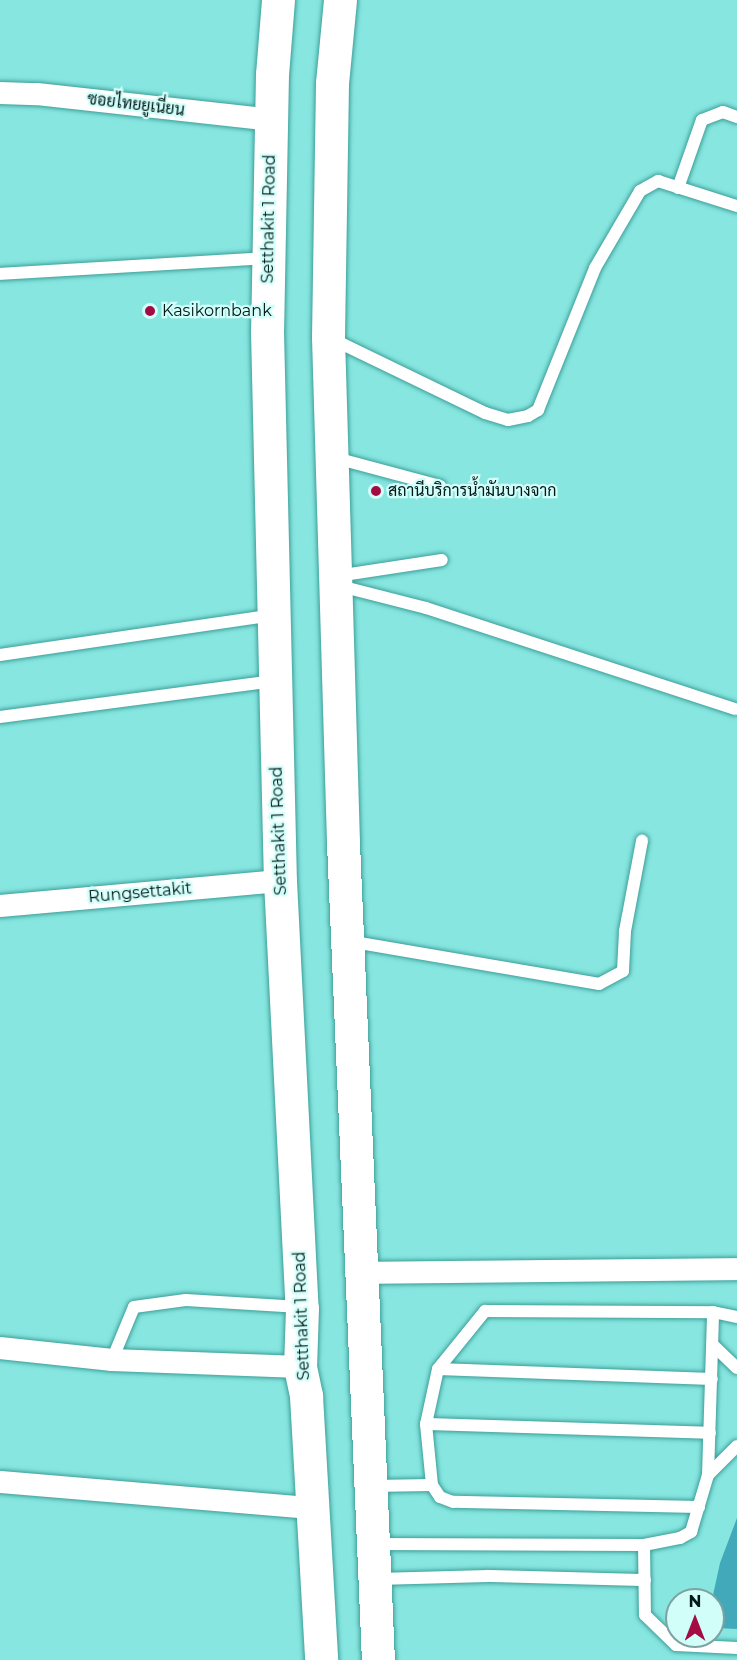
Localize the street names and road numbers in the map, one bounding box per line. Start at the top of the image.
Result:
street label: ซอยไทยยูเนี่ยน [86,90,186,120]
street label: Setthakit 1 Road [258,154,280,284]
street label: Setthakit 1 Road [267,766,291,896]
street label: Rungsettakit [88,879,192,907]
street label: Setthakit 1 Road [290,1251,314,1381]

